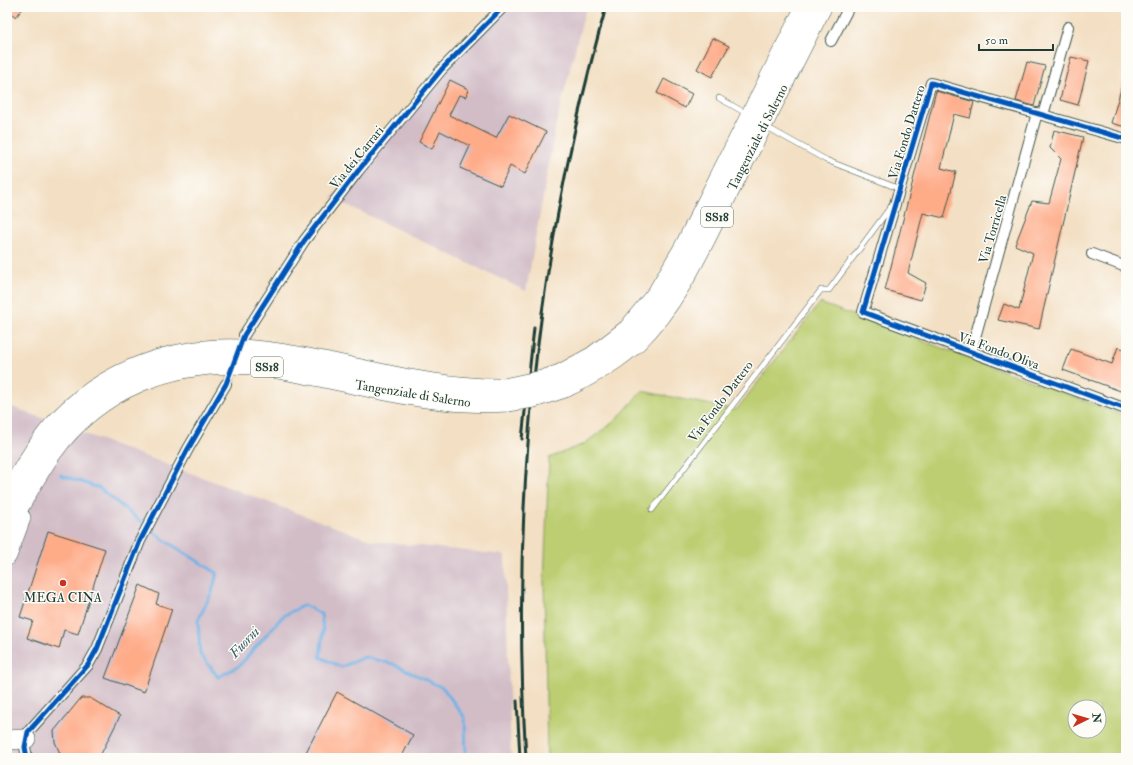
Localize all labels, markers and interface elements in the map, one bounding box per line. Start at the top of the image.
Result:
scale bar [979,26,1053,52]
text: 50 m [985,33,1009,48]
street label: Tangenziale di Salerno [724,82,792,193]
street label: Via Fondo Dattero [885,83,929,181]
street label: Via dei Carrari [326,122,388,193]
street label: Via Torricella [976,192,1011,265]
road number: SS18 [701,207,733,227]
street label: Via Fondo Oliva [956,329,1042,373]
road number: SS18 [251,357,283,377]
street label: Via Fondo Dattero [685,358,757,445]
street label: Tangenziale di Salerno [354,377,472,411]
marker: MEGA CINA [58,578,68,588]
place label: MEGA CINA [24,590,103,606]
water label: Fuorni [225,623,263,662]
north arrow [1067,699,1107,739]
text: N [1089,712,1103,725]

